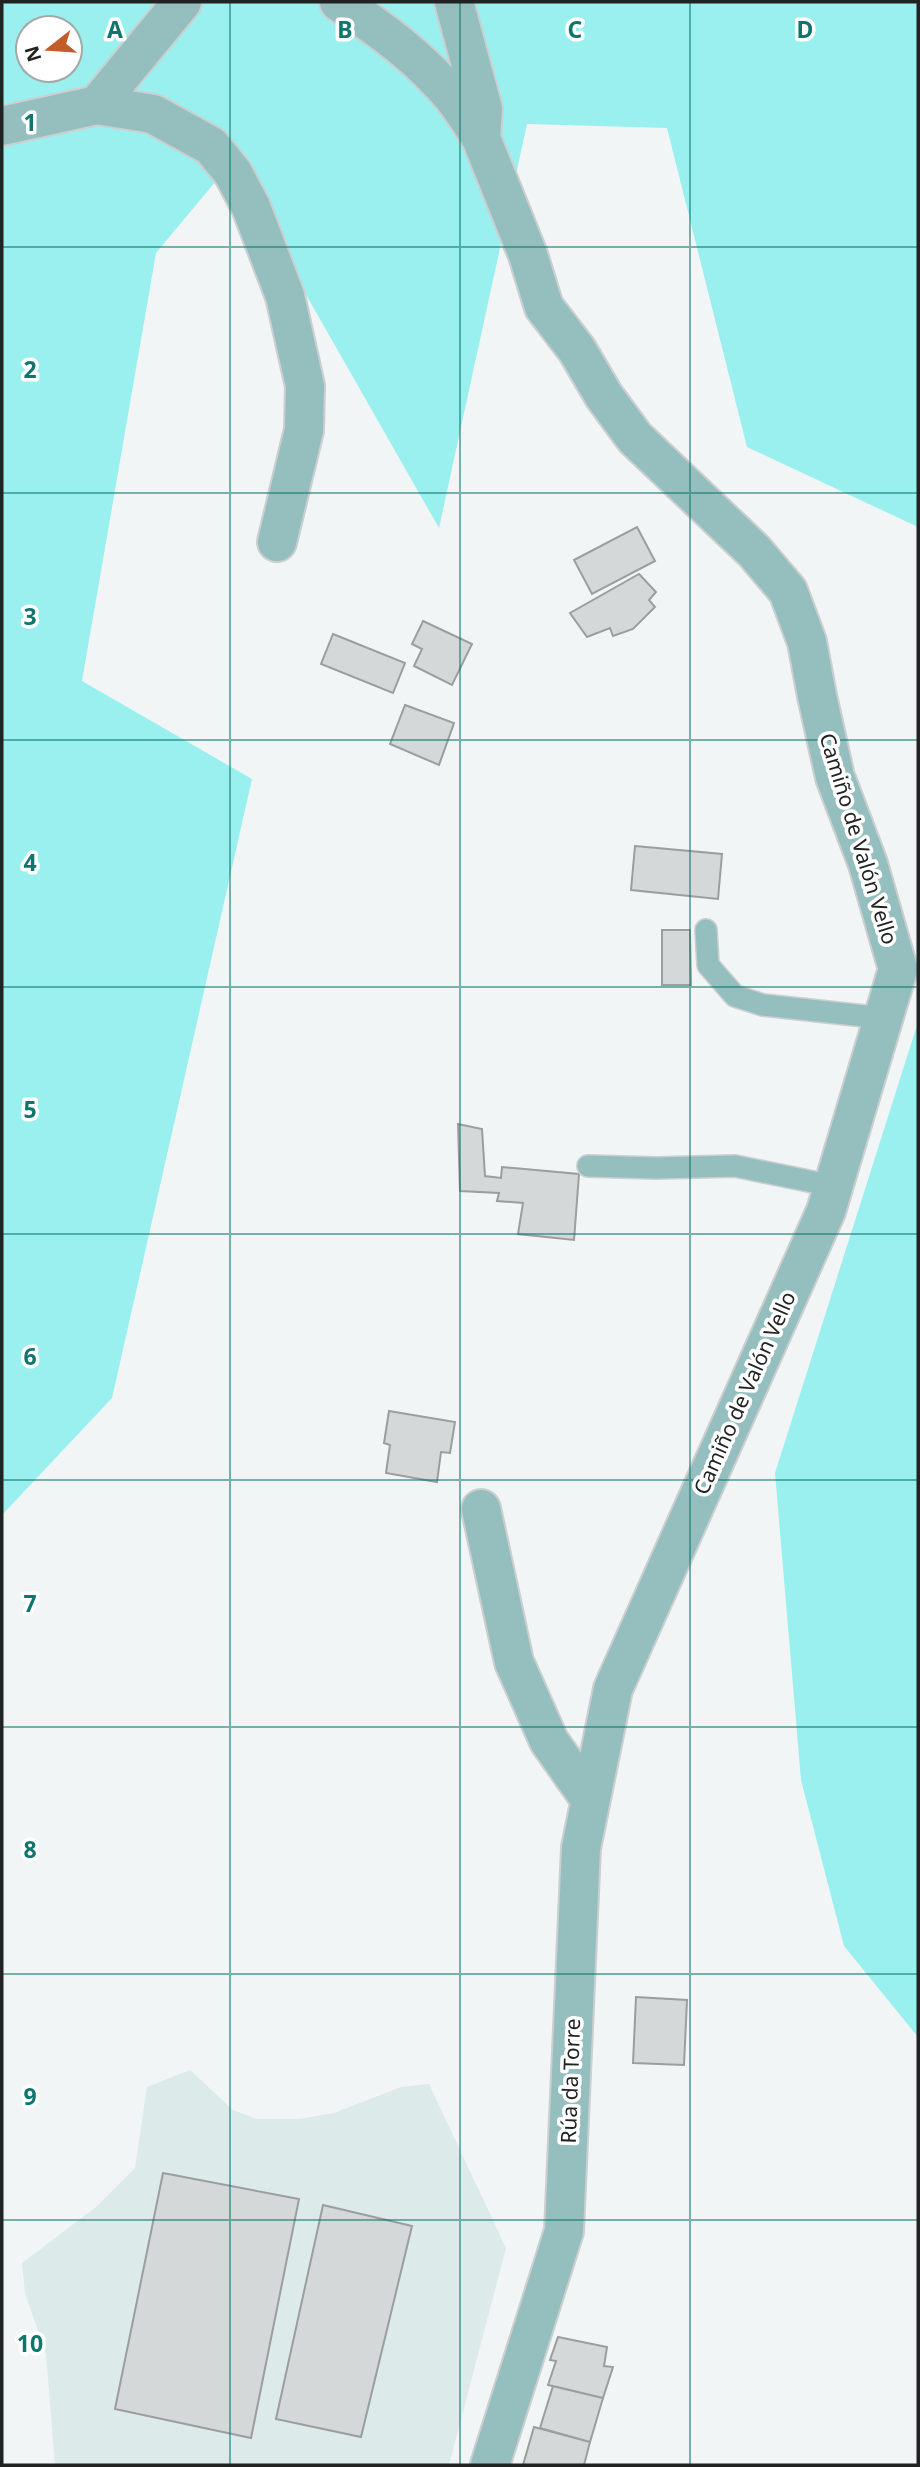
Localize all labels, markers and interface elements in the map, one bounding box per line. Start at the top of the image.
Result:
text: A [107,13,123,45]
text: B [337,13,353,45]
text: C [568,13,583,45]
text: D [797,13,813,45]
north arrow [14,14,84,84]
text: N [18,43,47,65]
text: 1 [23,106,37,138]
text: 2 [23,353,37,385]
text: 3 [23,600,37,632]
street label: Camiño de Valón Vello [813,730,904,948]
text: 4 [23,846,37,878]
text: 5 [23,1093,37,1125]
street label: Camiño de Valón Vello [687,1287,802,1499]
text: 6 [23,1340,37,1372]
text: 7 [23,1587,37,1619]
text: 8 [23,1833,37,1865]
street label: Rúa da Torre [554,2018,586,2144]
text: 9 [23,2080,37,2112]
text: 10 [17,2327,43,2359]

